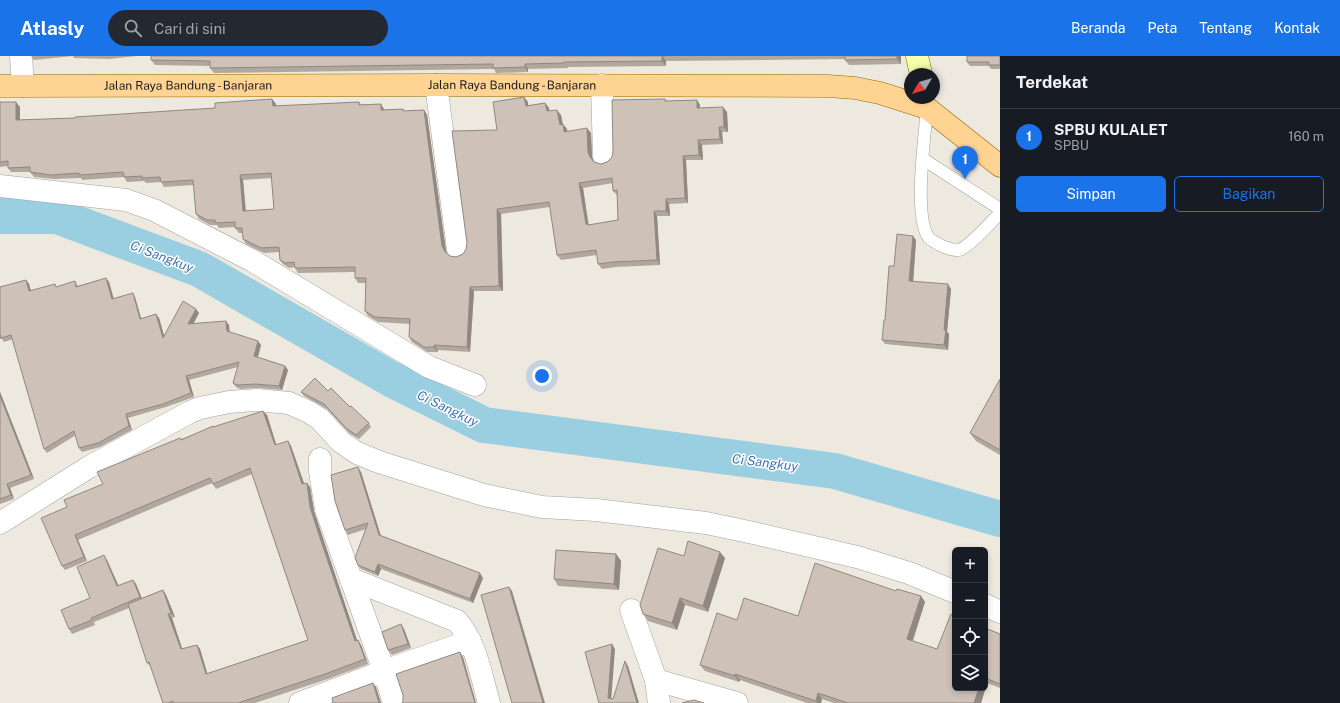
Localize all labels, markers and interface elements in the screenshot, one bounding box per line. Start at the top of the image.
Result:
search box [108,10,388,46]
text: Atlasly [20,17,84,39]
icon: search [122,17,144,39]
text: Cari di sini [154,20,226,37]
text: Beranda [1071,20,1126,36]
text: Peta [1148,20,1177,36]
text: Tentang [1199,20,1252,36]
text: Kontak [1274,20,1320,36]
north arrow [904,68,940,104]
text: Terdekat [1016,72,1088,92]
street label: Jalan Raya Bandung - Banjaran [104,78,272,93]
street label: Jalan Raya Bandung - Banjaran [428,78,596,92]
text: SPBU KULALET [1054,121,1168,138]
text: 1 [1026,129,1032,144]
text: 160 m [1288,129,1324,144]
text: SPBU [1054,138,1089,153]
pin: 1 [952,146,978,179]
button: Simpan [1016,176,1166,212]
button: Bagikan [1174,176,1324,212]
water label: Ci Sangkuy [128,238,196,275]
your location [532,366,552,386]
water label: Ci Sangkuy [415,387,481,430]
water label: Ci Sangkuy [731,451,799,474]
map controls [952,547,988,691]
button: + [952,547,988,583]
button: − [952,583,988,619]
button: locate [952,619,988,655]
button: layers [952,655,988,691]

